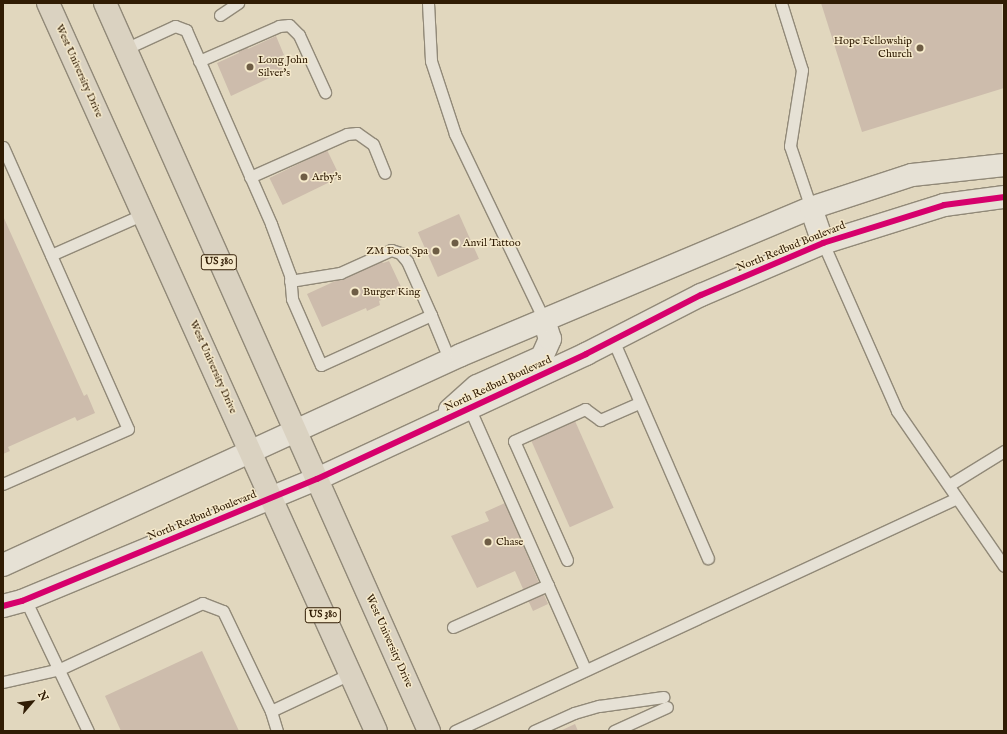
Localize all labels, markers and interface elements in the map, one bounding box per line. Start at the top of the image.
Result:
street label: West University Drive [52,22,106,120]
place label: Hope Fellowship Church [834,35,912,61]
marker: Hope Fellowship Church [915,43,925,53]
place label: Long John Silver's [258,54,308,80]
marker: Long John Silver's [245,62,255,72]
place label: Arby's [312,170,341,184]
marker: Arby's [299,172,309,182]
street label: North Redbud Boulevard [734,219,848,275]
place label: Anvil Tattoo [463,236,521,250]
marker: Anvil Tattoo [450,238,460,248]
place label: ZM Foot Spa [366,244,428,258]
marker: ZM Foot Spa [431,246,441,256]
road number: US 380 [200,254,238,270]
place label: Burger King [363,285,420,299]
marker: Burger King [350,287,360,297]
street label: West University Drive [186,318,240,416]
street label: North Redbud Boulevard [442,353,554,415]
street label: North Redbud Boulevard [145,488,259,544]
place label: Chase [496,535,523,549]
marker: Chase [483,537,493,547]
street label: West University Drive [362,592,416,690]
road number: US 380 [304,607,342,623]
north arrow [12,682,52,722]
text: N [34,689,51,704]

